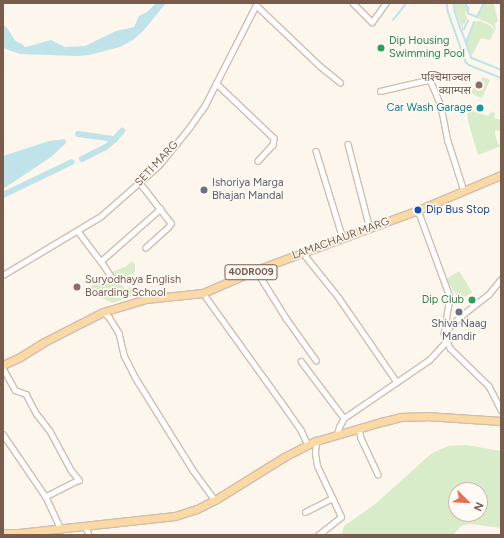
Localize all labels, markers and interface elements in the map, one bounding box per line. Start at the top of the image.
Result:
place label: Dip Housing Swimming Pool [389,35,465,61]
marker: Dip Housing Swimming Pool [376,43,386,53]
place label: पश्‍चिमाञ्‍चल क्याम्पस [421,72,471,98]
marker: पश्‍चिमाञ्‍चल क्याम्पस [474,80,484,90]
place label: Car Wash Garage [387,101,472,115]
marker: Car Wash Garage [475,103,485,113]
street label: SETI MARG [133,139,181,189]
place label: Ishoriya Marga Bhajan Mandal [212,177,284,203]
marker: Ishoriya Marga Bhajan Mandal [199,185,209,195]
place label: Dip Bus Stop [426,203,490,217]
marker: Dip Bus Stop [413,205,423,215]
street label: LAMACHAUR MARG [290,215,392,263]
road number: 40DR009 [224,264,278,280]
place label: Suryodhaya English Boarding School [85,274,181,300]
marker: Suryodhaya English Boarding School [72,282,82,292]
place label: Dip Club [422,293,464,307]
marker: Dip Club [467,295,477,305]
marker: Shiva Naag Mandir [454,307,464,317]
place label: Shiva Naag Mandir [431,318,487,344]
north arrow [448,482,488,522]
text: N [471,500,486,513]

